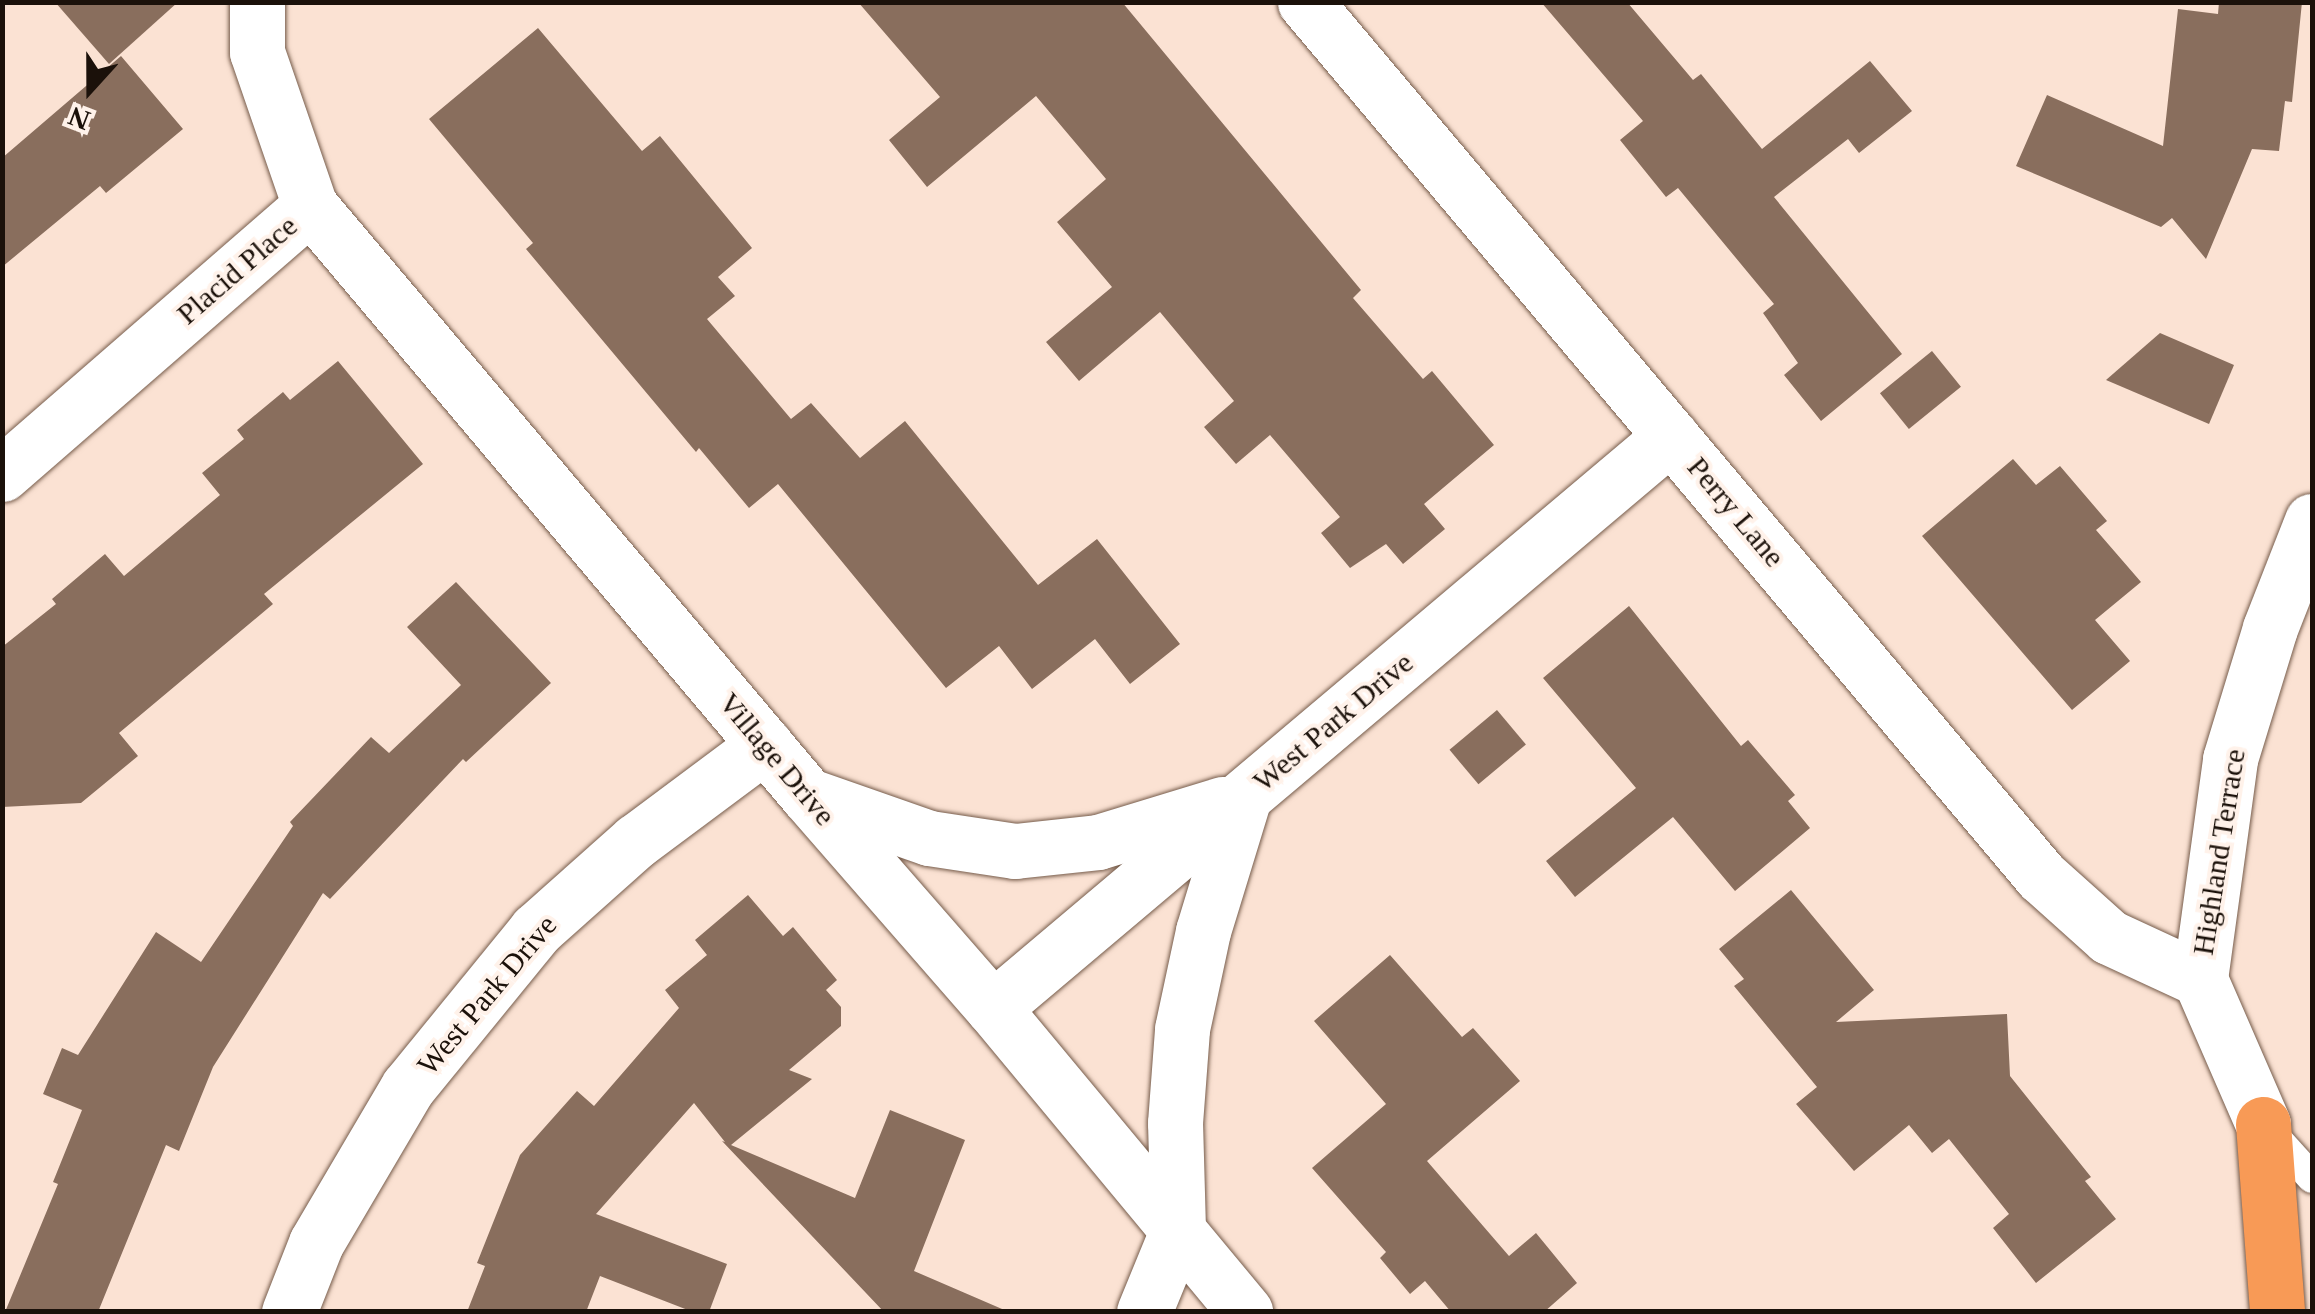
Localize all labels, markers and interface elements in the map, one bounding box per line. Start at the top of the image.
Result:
north arrow [40,40,140,140]
text: N [64,100,94,137]
street label: Placid Place [170,208,304,332]
street label: Perry Lane [1680,450,1792,574]
street label: West Park Drive [1246,645,1420,799]
street label: Village Drive [711,685,843,833]
street label: Highland Terrace [2185,746,2253,958]
street label: West Park Drive [410,908,564,1082]

